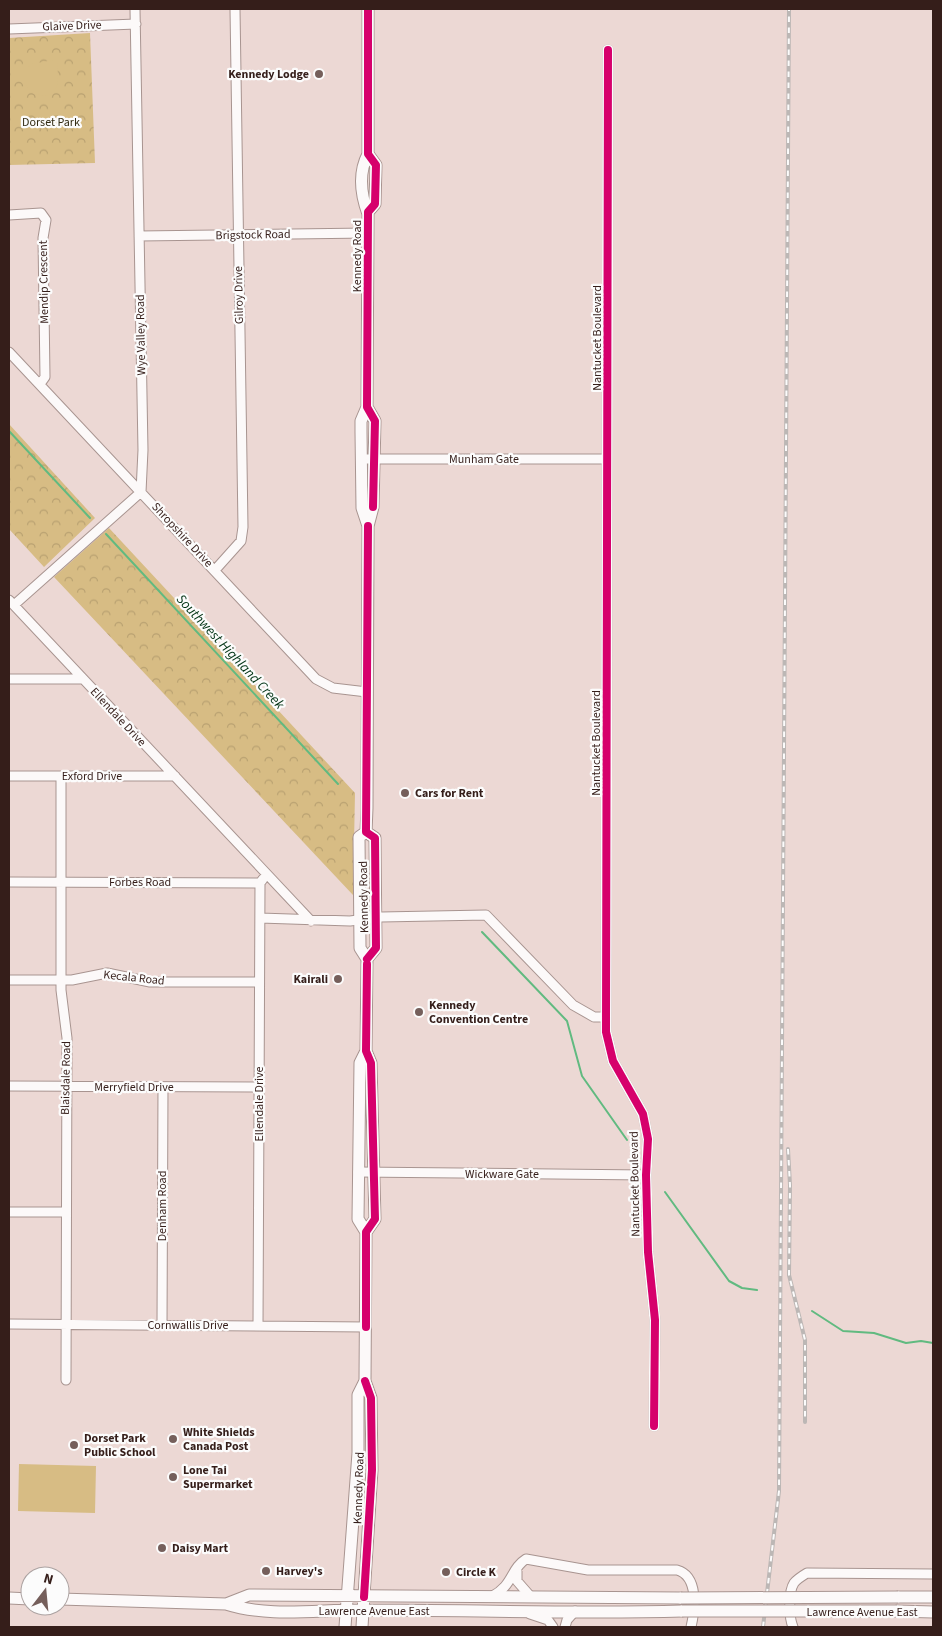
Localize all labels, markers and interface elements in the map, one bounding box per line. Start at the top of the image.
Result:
street label: Glaive Drive [42,16,102,36]
place label: Kennedy Lodge [228,66,309,83]
marker: Kennedy Lodge [313,68,325,80]
park label: Dorset Park [22,114,80,131]
street label: Kennedy Road [349,220,366,292]
street label: Brigstock Road [215,226,291,244]
street label: Mendip Crescent [35,240,53,324]
street label: Gilroy Drive [230,266,248,324]
street label: Nantucket Boulevard [589,285,606,391]
street label: Wye Valley Road [132,294,150,376]
street label: Munham Gate [449,451,519,468]
street label: Shropshire Drive [147,499,217,571]
water label: Southwest Highland Creek [171,590,289,714]
street label: Ellendale Drive [86,684,150,750]
street label: Nantucket Boulevard [588,690,605,796]
street label: Exford Drive [62,768,122,785]
place label: Cars for Rent [415,785,484,802]
marker: Cars for Rent [399,787,411,799]
street label: Kennedy Road [355,861,373,933]
street label: Forbes Road [109,874,171,891]
street label: Kecala Road [103,966,165,990]
place label: Kairali [293,971,328,988]
marker: Kairali [332,973,344,985]
place label: Kennedy Convention Centre [429,997,528,1028]
marker: Kennedy Convention Centre [413,1006,425,1018]
street label: Blaisdale Road [57,1041,75,1115]
street label: Ellendale Drive [251,1066,268,1142]
street label: Merryfield Drive [94,1079,174,1096]
street label: Nantucket Boulevard [626,1131,644,1237]
street label: Wickware Gate [465,1166,539,1183]
street label: Denham Road [154,1171,171,1241]
street label: Cornwallis Drive [147,1317,229,1334]
place label: White Shields Canada Post [183,1424,255,1455]
place label: Dorset Park Public School [84,1430,156,1461]
marker: White Shields Canada Post [167,1433,179,1445]
marker: Dorset Park Public School [68,1439,80,1451]
street label: Kennedy Road [349,1452,369,1524]
place label: Lone Tai Supermarket [183,1462,253,1493]
marker: Lone Tai Supermarket [167,1471,179,1483]
place label: Daisy Mart [172,1540,228,1557]
marker: Daisy Mart [156,1542,168,1554]
place label: Harvey's [276,1563,323,1580]
place label: Circle K [456,1564,497,1581]
marker: Harvey's [260,1565,272,1577]
north arrow [20,1566,70,1616]
marker: Circle K [440,1566,452,1578]
text: N [41,1569,56,1590]
street label: Lawrence Avenue East [318,1603,430,1620]
street label: Lawrence Avenue East [806,1604,918,1621]

